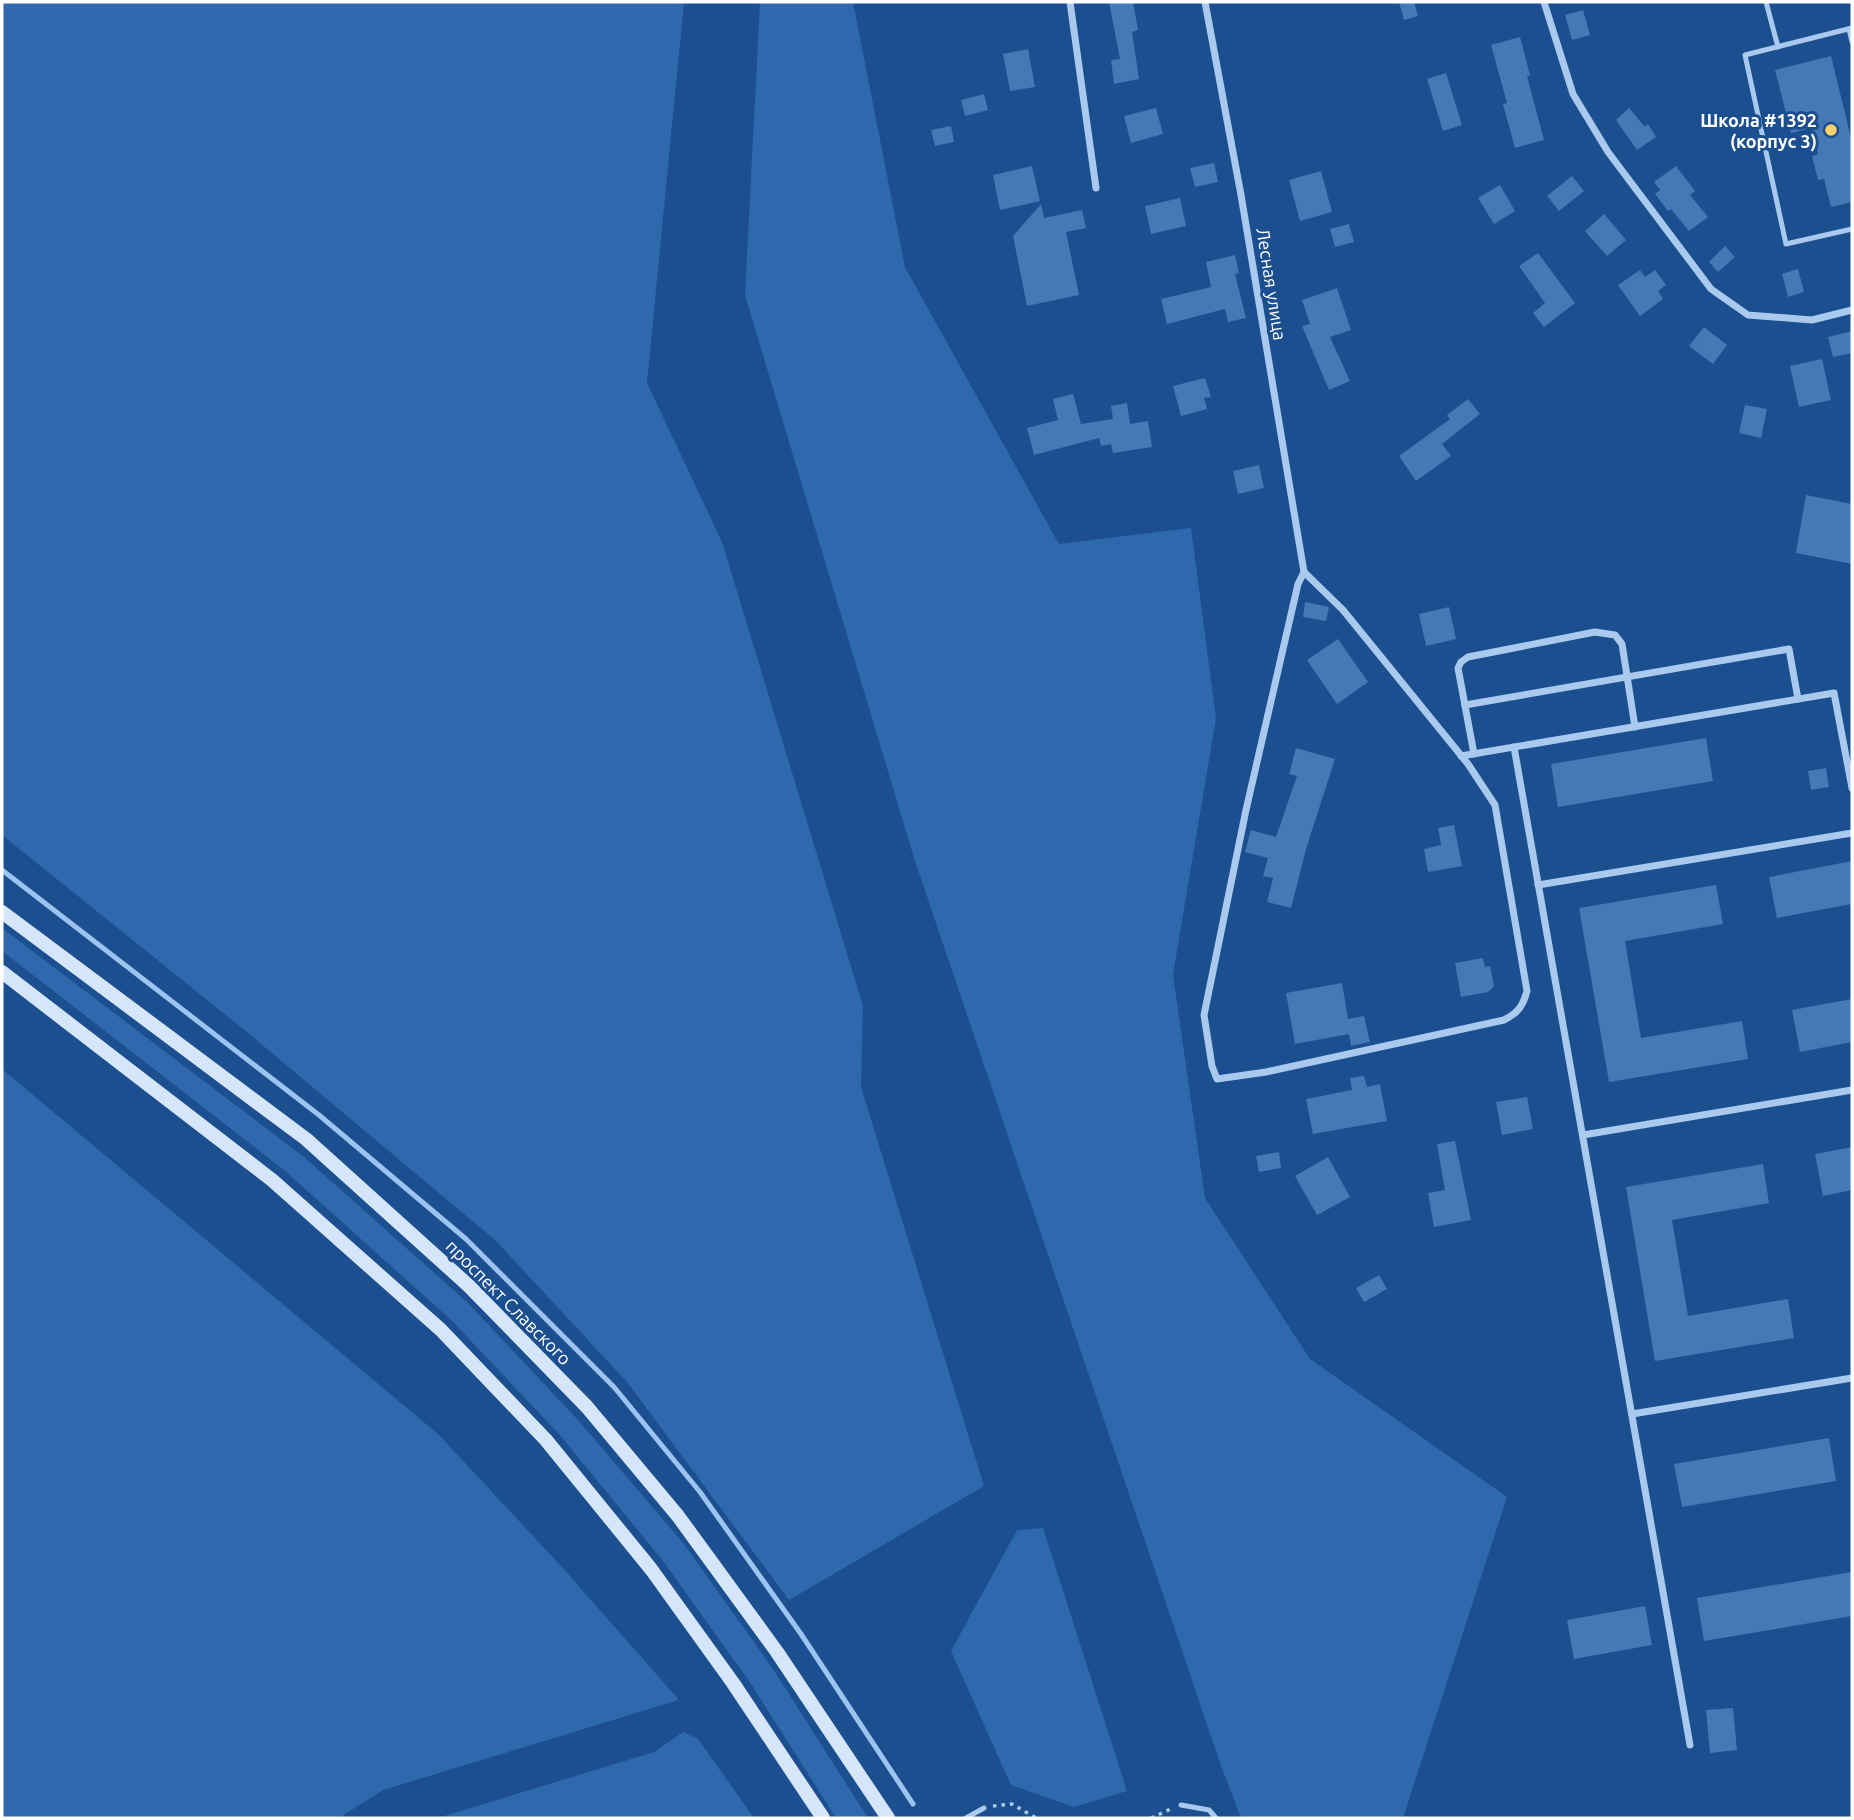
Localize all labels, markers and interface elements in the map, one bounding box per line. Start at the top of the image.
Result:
place label: Школа #1392 (корпус 3) [1700,110,1817,152]
marker: Школа #1392 (корпус 3) [1823,122,1839,138]
street label: Лесная улица [1253,226,1291,342]
street label: проспект Славского [442,1235,576,1369]

